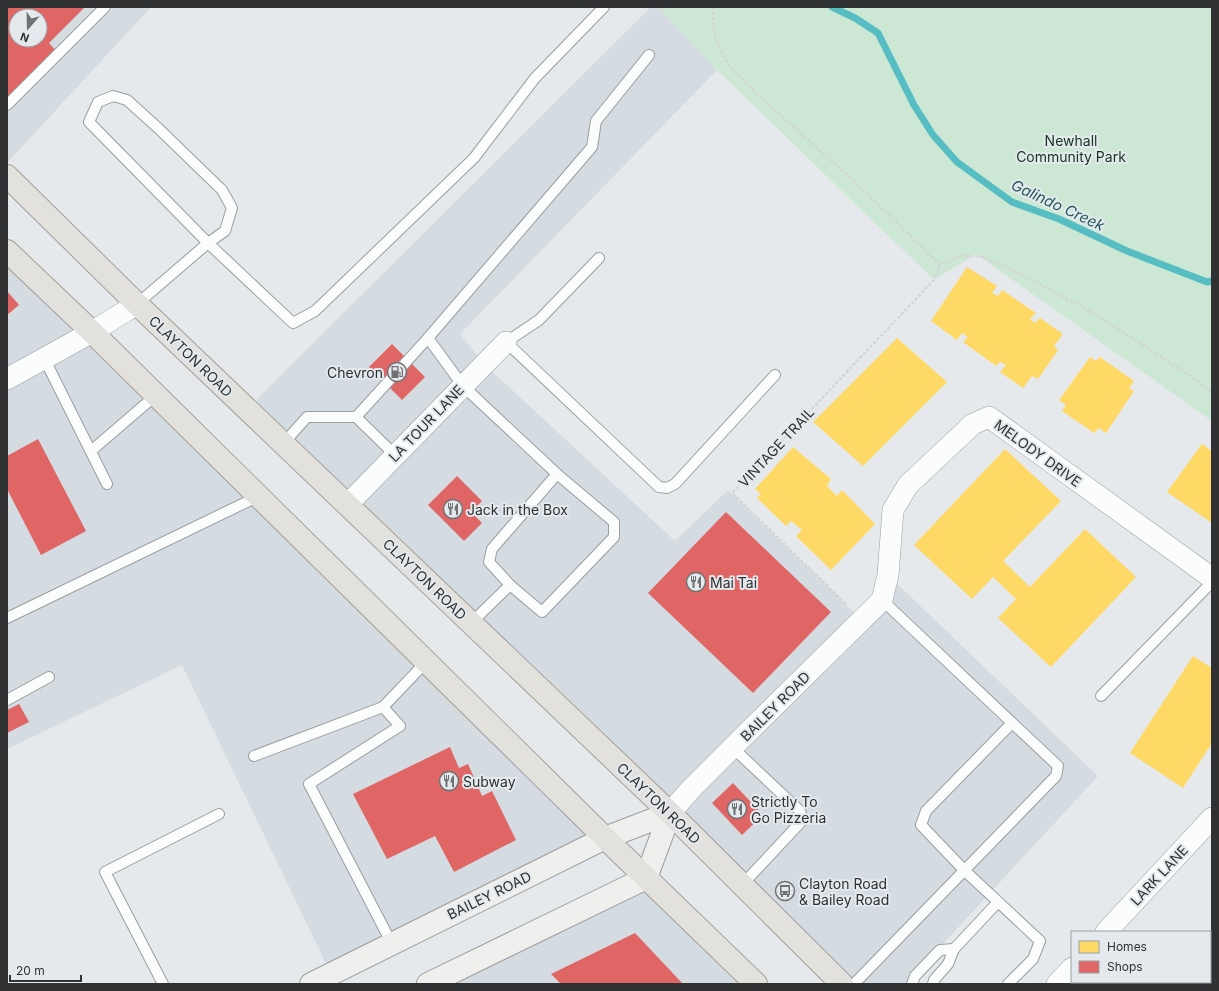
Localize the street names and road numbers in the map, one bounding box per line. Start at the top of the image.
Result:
street label: CLAYTON ROAD [146,312,236,400]
street label: LA TOUR LANE [385,381,467,465]
street label: VINTAGE TRAIL [735,403,817,491]
street label: MELODY DRIVE [991,416,1085,490]
street label: CLAYTON ROAD [380,535,470,623]
street label: BAILEY ROAD [737,668,813,744]
street label: CLAYTON ROAD [614,759,704,847]
street label: LARK LANE [1127,841,1191,909]
street label: BAILEY ROAD [444,867,534,923]

